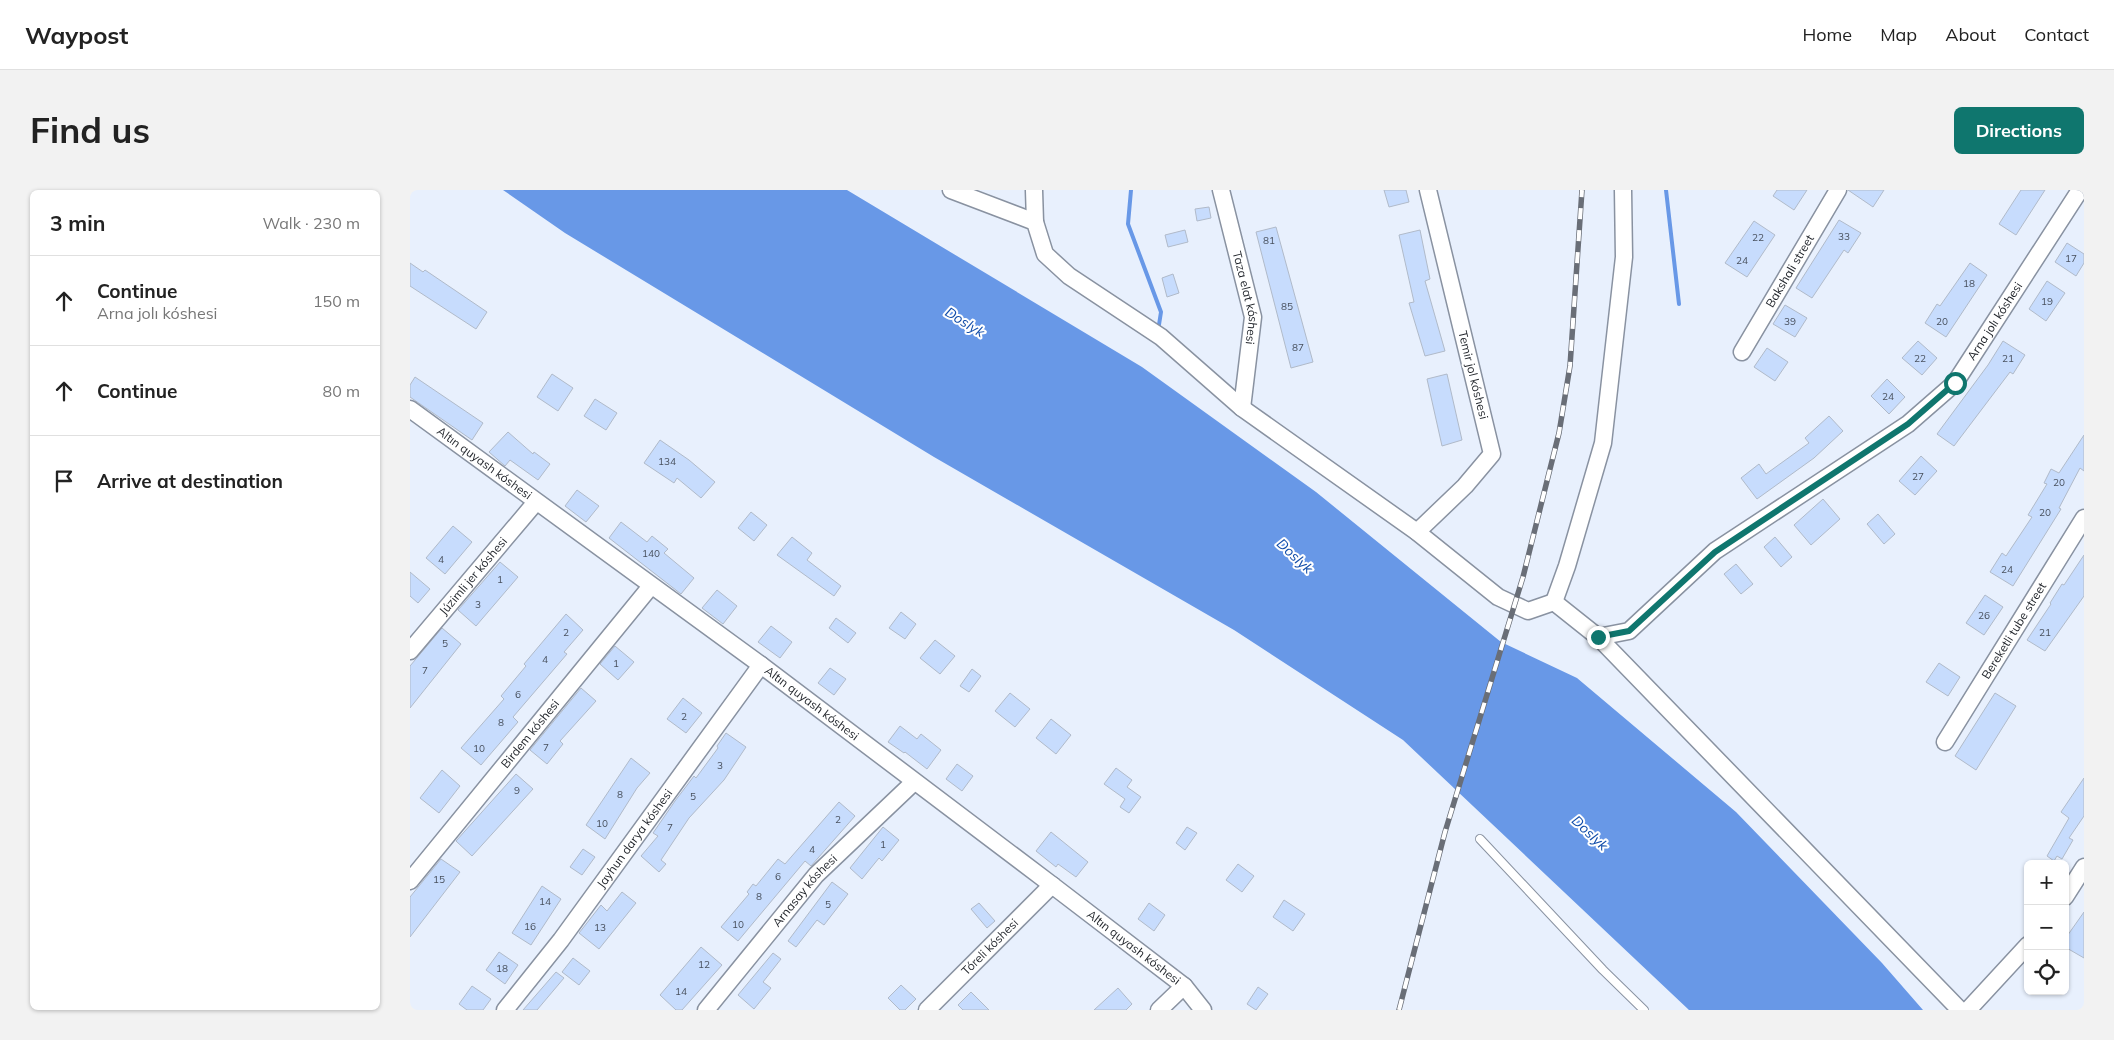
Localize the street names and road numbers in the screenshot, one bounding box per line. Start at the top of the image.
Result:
street label: Bakshali street [1762,232,1817,310]
street label: Taza elat kóshesi [1230,250,1261,346]
street label: Arna jolı kóshesi [1964,279,2026,363]
street label: Temir jol kóshesi [1455,329,1492,421]
street label: Altın quyash kóshesi [434,423,535,503]
street label: Júzimli jer kóshesi [436,534,510,618]
street label: Bereketli tube street [1978,579,2049,681]
street label: Altın quyash kóshesi [762,663,862,743]
street label: Birdem kóshesi [497,696,562,771]
street label: Jayhun darya kóshesi [593,786,675,891]
street label: Arnasay kóshesi [769,851,840,930]
street label: Altın quyash kóshesi [1084,906,1184,988]
street label: Tóreli kóshesi [958,915,1021,978]

